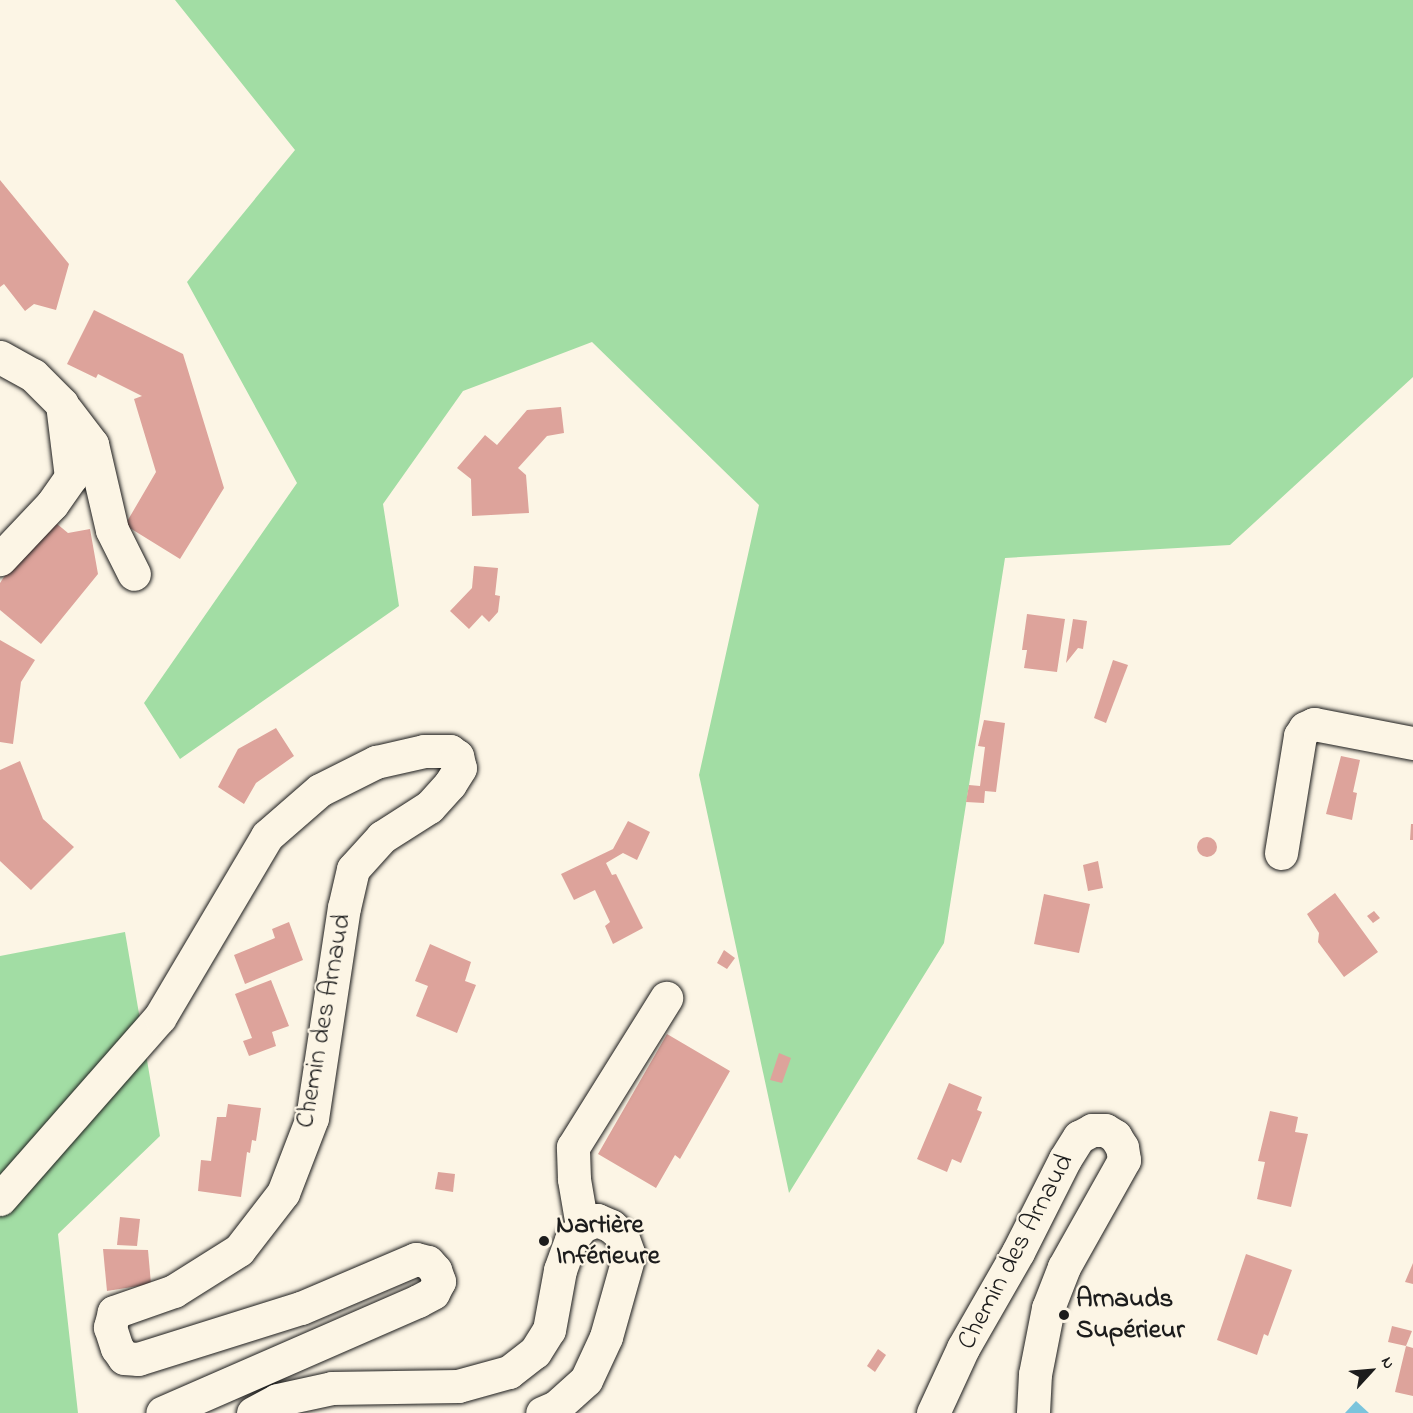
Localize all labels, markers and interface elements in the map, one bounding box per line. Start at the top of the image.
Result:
street label: Chemin des Arnaud [289,911,359,1131]
street label: Chemin des Arnaud [951,1149,1081,1355]
place label: Nartière Inférieure [556,1209,660,1272]
marker: Nartière Inférieure [537,1234,551,1248]
place label: Arnauds Supérieur [1076,1283,1185,1346]
marker: Arnauds Supérieur [1057,1308,1071,1322]
north arrow [1341,1341,1401,1401]
text: N [1374,1353,1400,1373]

